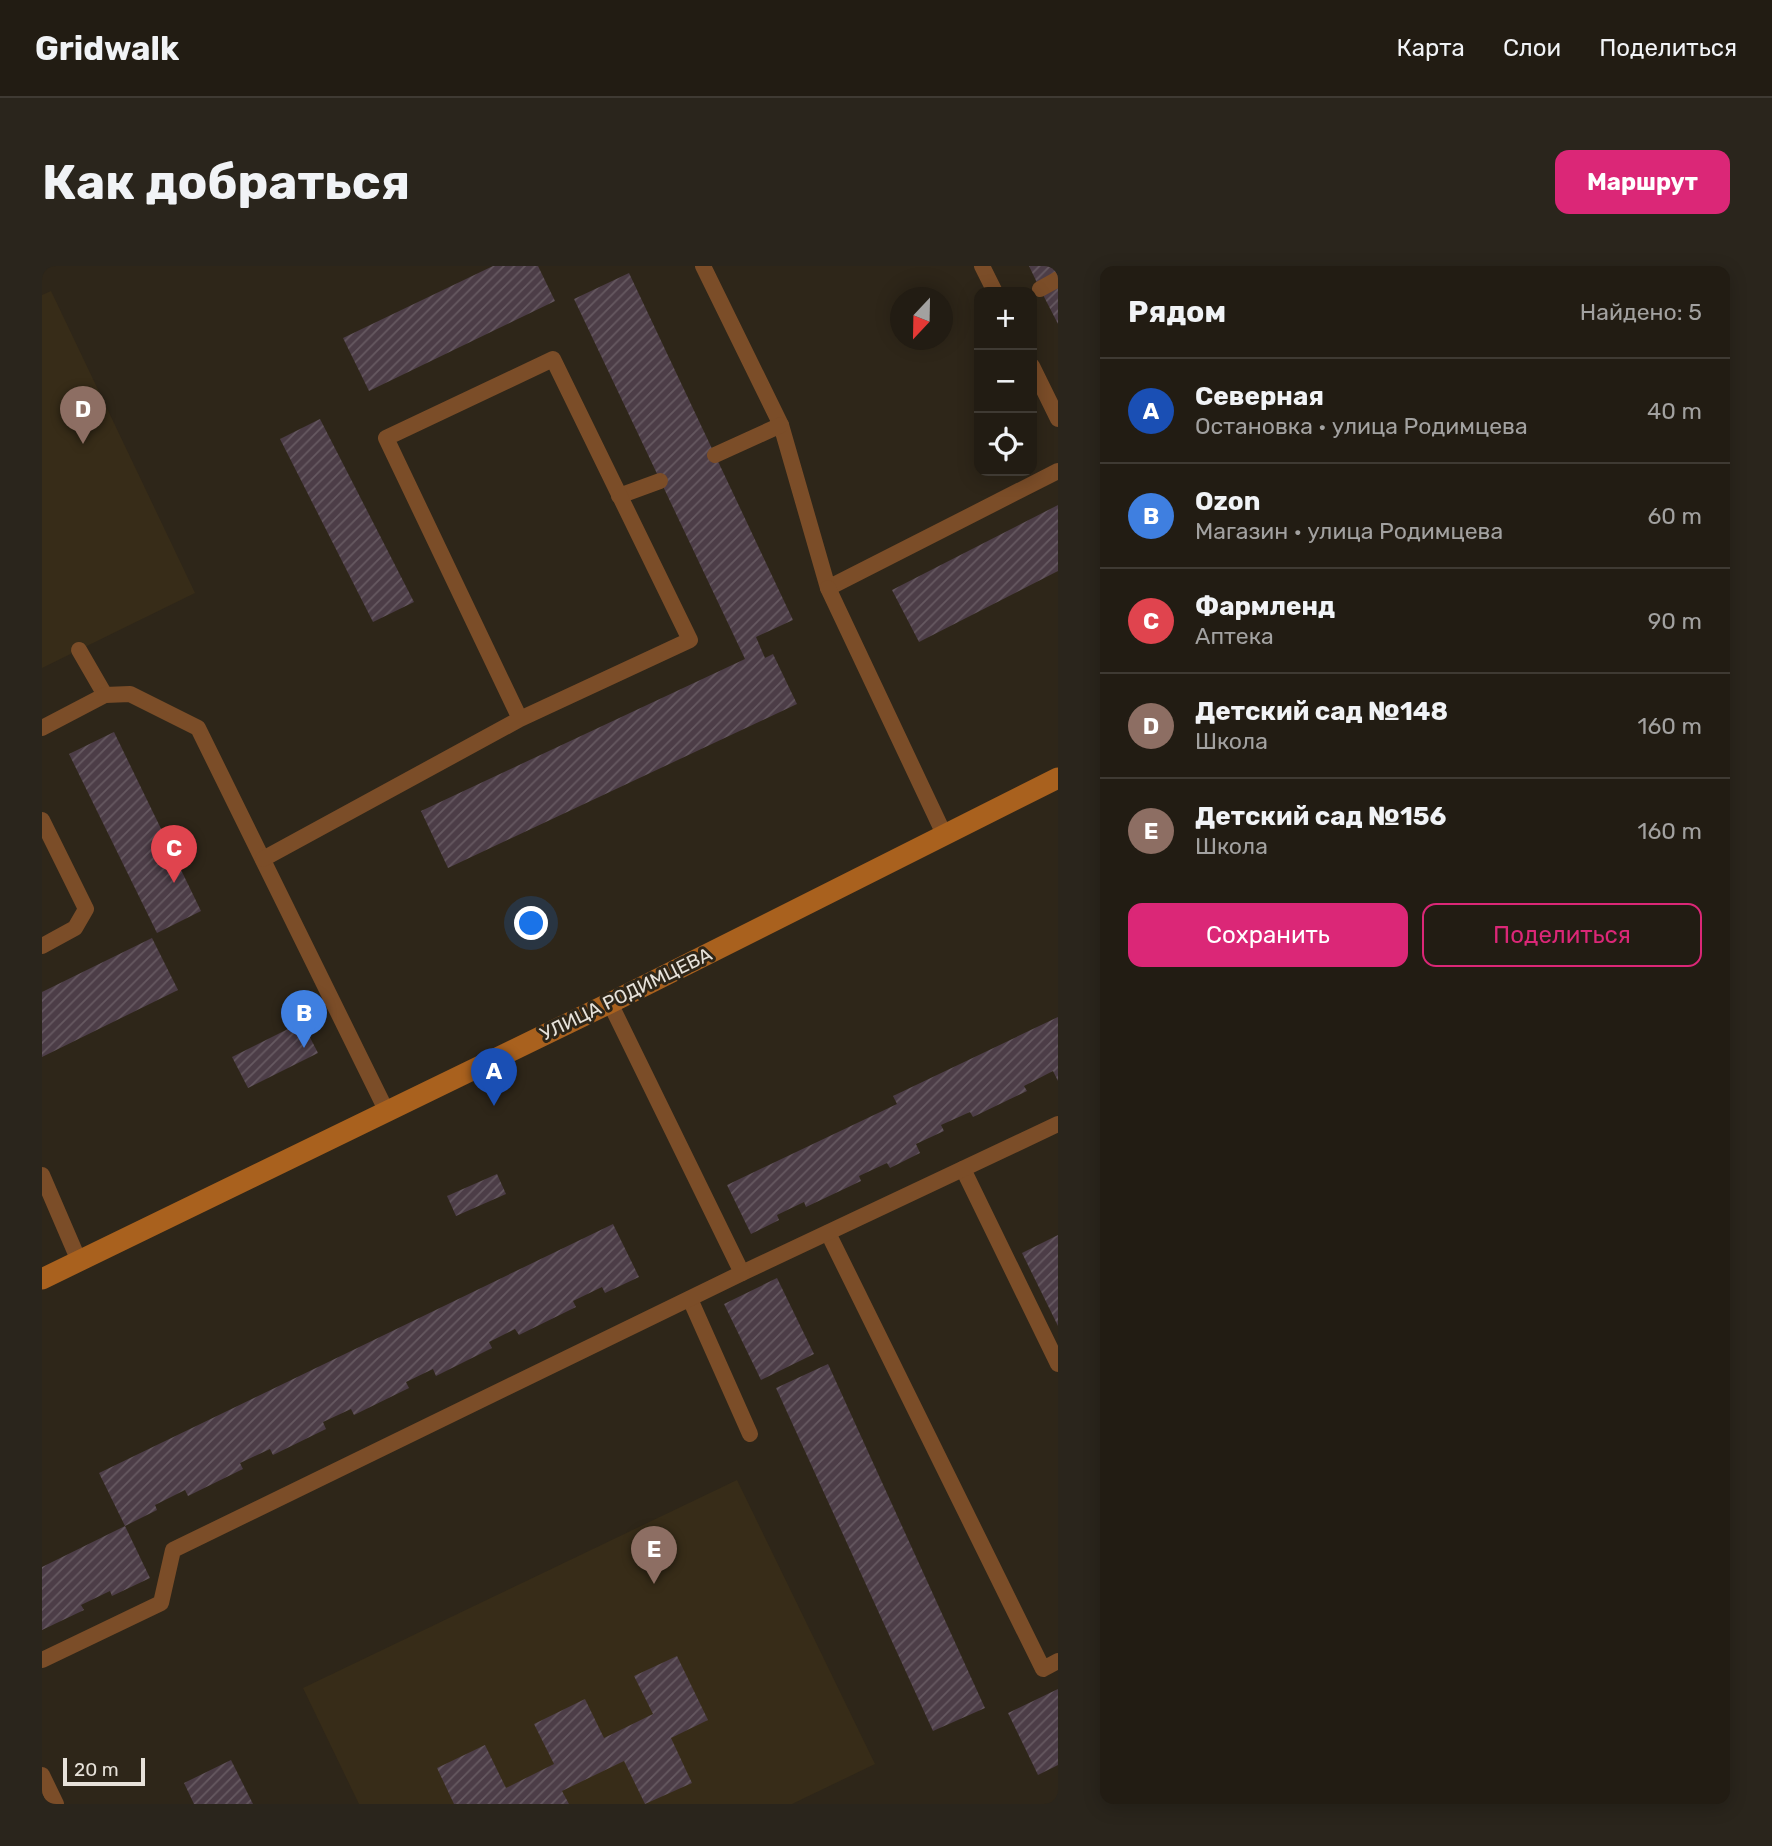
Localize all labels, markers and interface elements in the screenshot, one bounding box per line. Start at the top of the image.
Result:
text: Gridwalk [35,29,179,68]
text: Карта [1396,34,1465,62]
text: Слои [1503,34,1561,62]
text: Поделиться [1599,34,1737,62]
button: Маршрут [1555,150,1730,214]
text: Как добраться [42,153,410,211]
north arrow [890,287,953,350]
map controls [974,287,1037,476]
button: + [974,287,1037,350]
text: Рядом [1128,294,1226,330]
text: Найдено: 5 [1580,298,1702,326]
button: − [974,350,1037,413]
text: Северная [1195,381,1324,412]
pin: D [60,386,106,444]
text: A [1143,397,1159,425]
text: 40 m [1647,397,1702,425]
text: Остановка · улица Родимцева [1195,412,1528,440]
button: locate [974,413,1037,476]
text: Ozon [1195,486,1260,517]
text: B [1143,502,1159,530]
text: 60 m [1647,502,1702,530]
text: Магазин · улица Родимцева [1195,517,1503,545]
text: Фармленд [1195,591,1335,622]
text: C [1143,607,1159,635]
text: 90 m [1648,607,1702,635]
text: Аптека [1195,622,1274,650]
text: Детский сад №148 [1195,696,1448,727]
text: D [1143,712,1159,740]
text: 160 m [1638,712,1702,740]
text: Школа [1195,727,1268,755]
text: Детский сад №156 [1195,801,1447,832]
text: E [1144,817,1158,845]
text: 160 m [1638,817,1702,845]
pin: C [151,825,197,883]
text: Школа [1195,832,1268,860]
button: Сохранить [1128,903,1408,967]
button: Поделиться [1422,903,1702,967]
your location [514,906,548,940]
street label: УЛИЦА РОДИМЦЕВА [536,942,716,1046]
pin: B [281,990,327,1048]
pin: A [471,1048,517,1106]
pin: E [631,1526,677,1584]
scale bar [63,1755,145,1787]
text: 20 m [74,1758,119,1781]

